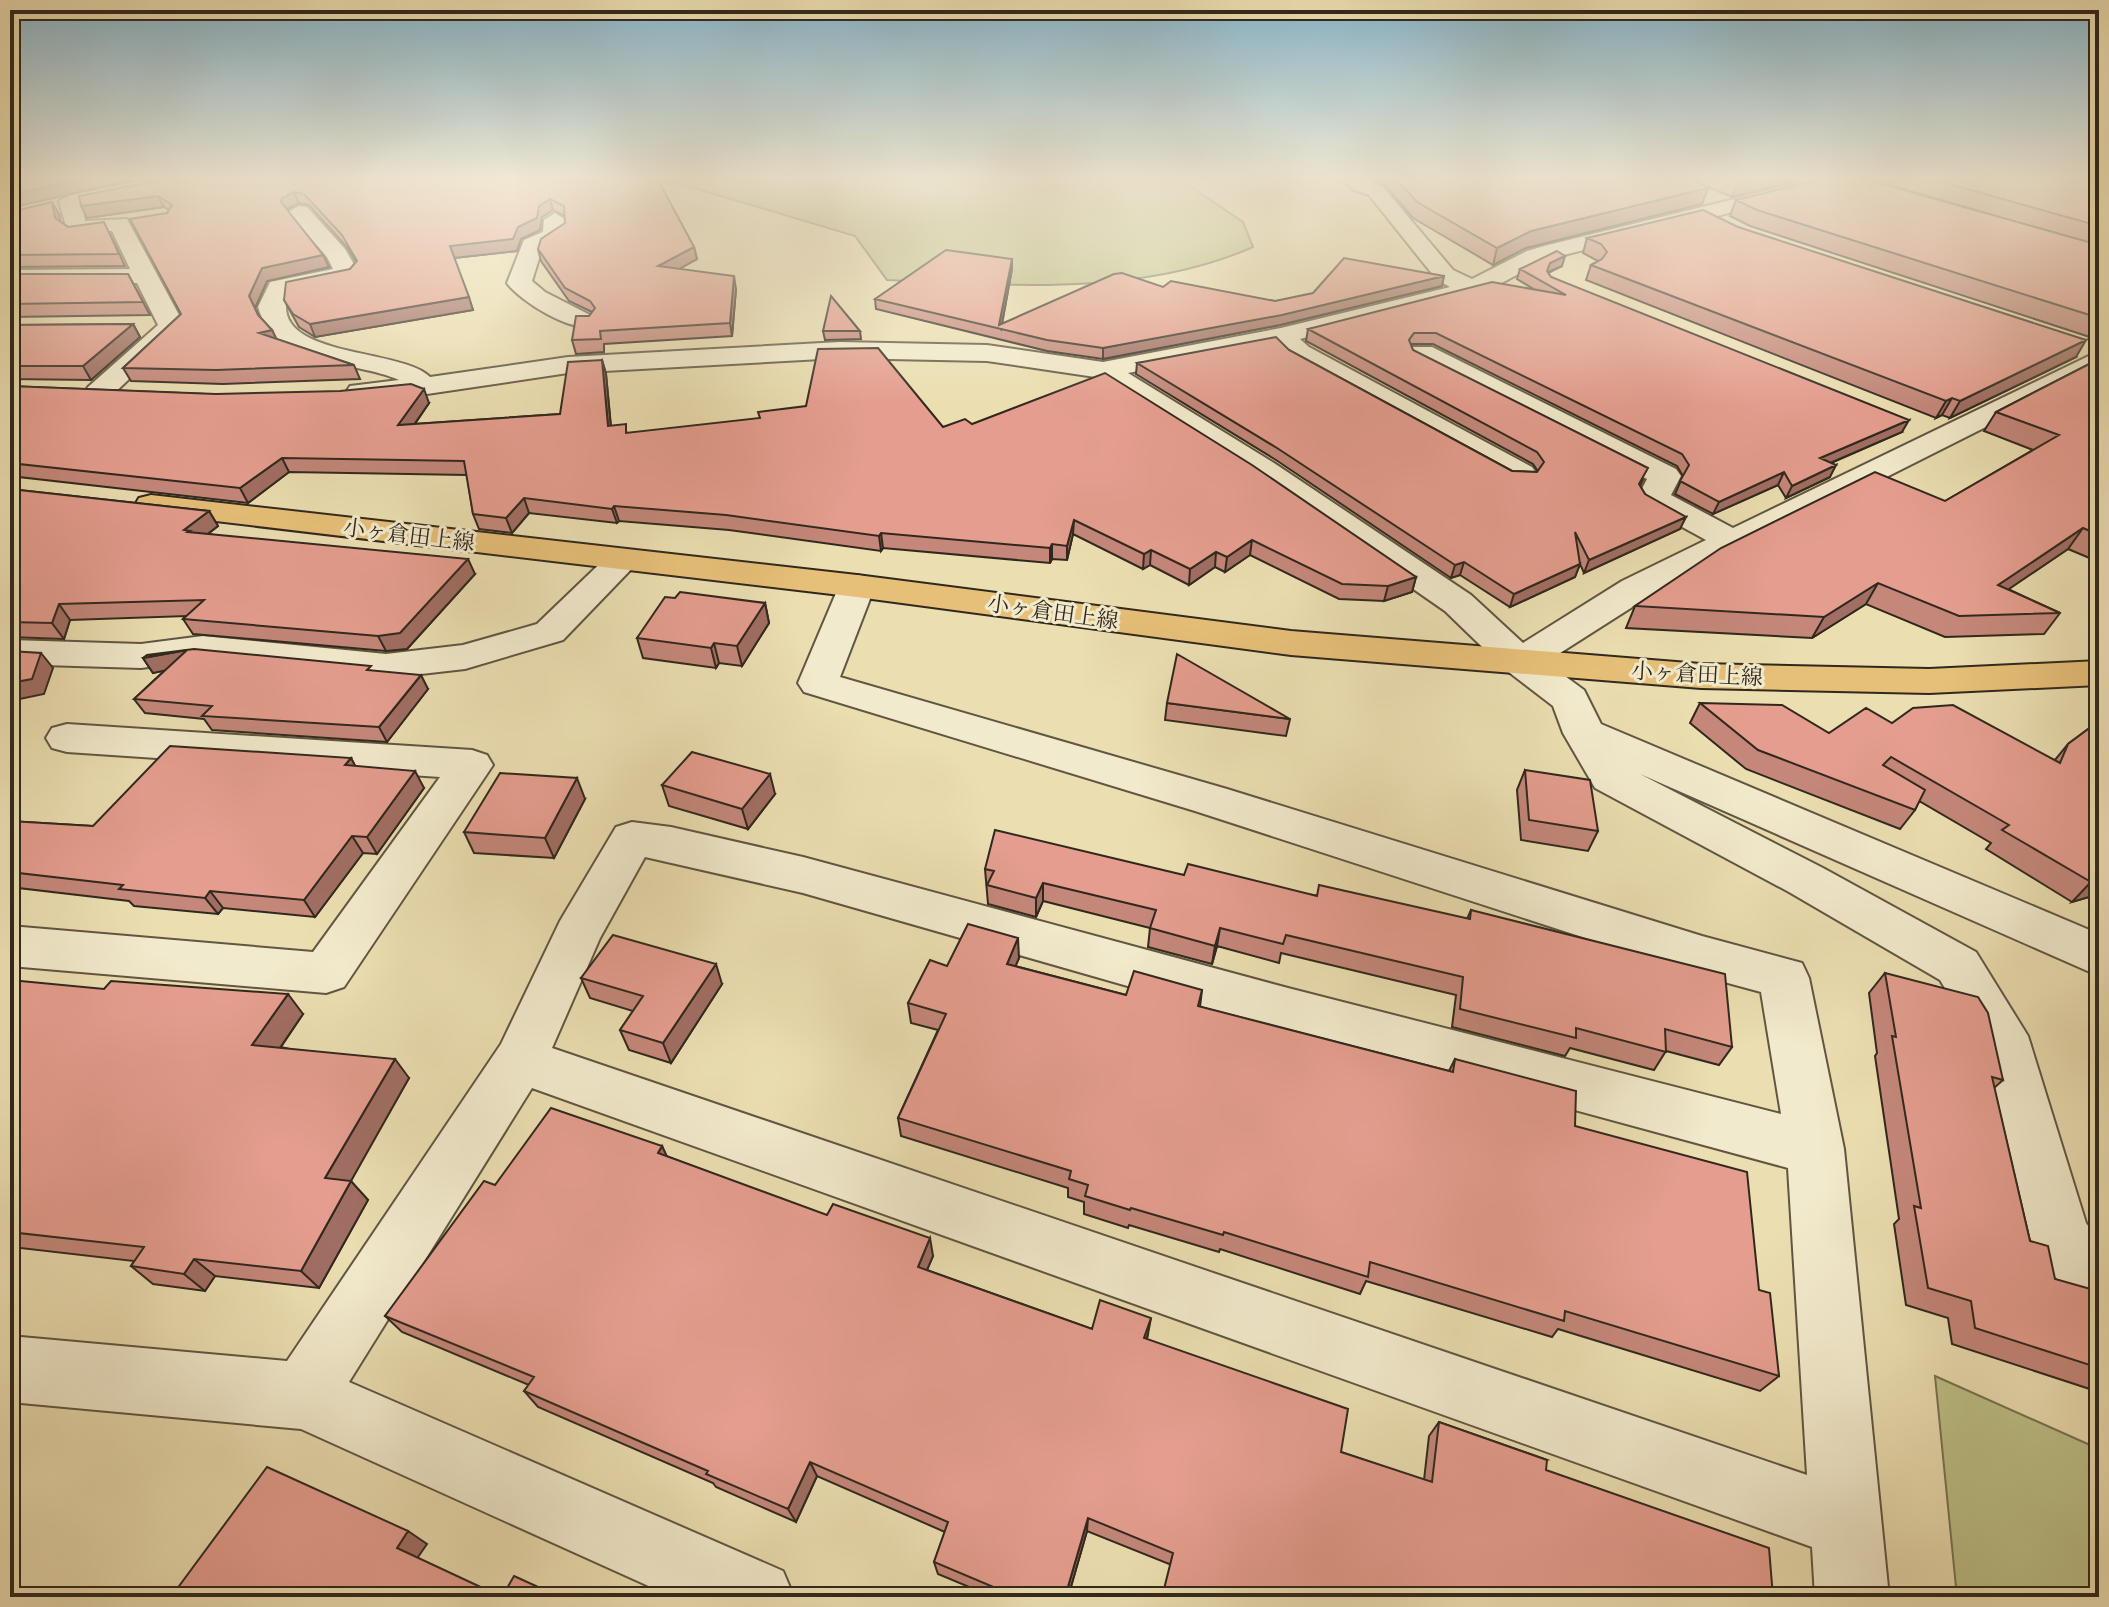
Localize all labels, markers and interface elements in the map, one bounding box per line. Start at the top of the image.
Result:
street label: 小ヶ倉田上線 [342,514,476,556]
street label: 小ヶ倉田上線 [986,589,1120,635]
street label: 小ヶ倉田上線 [1630,657,1764,691]

